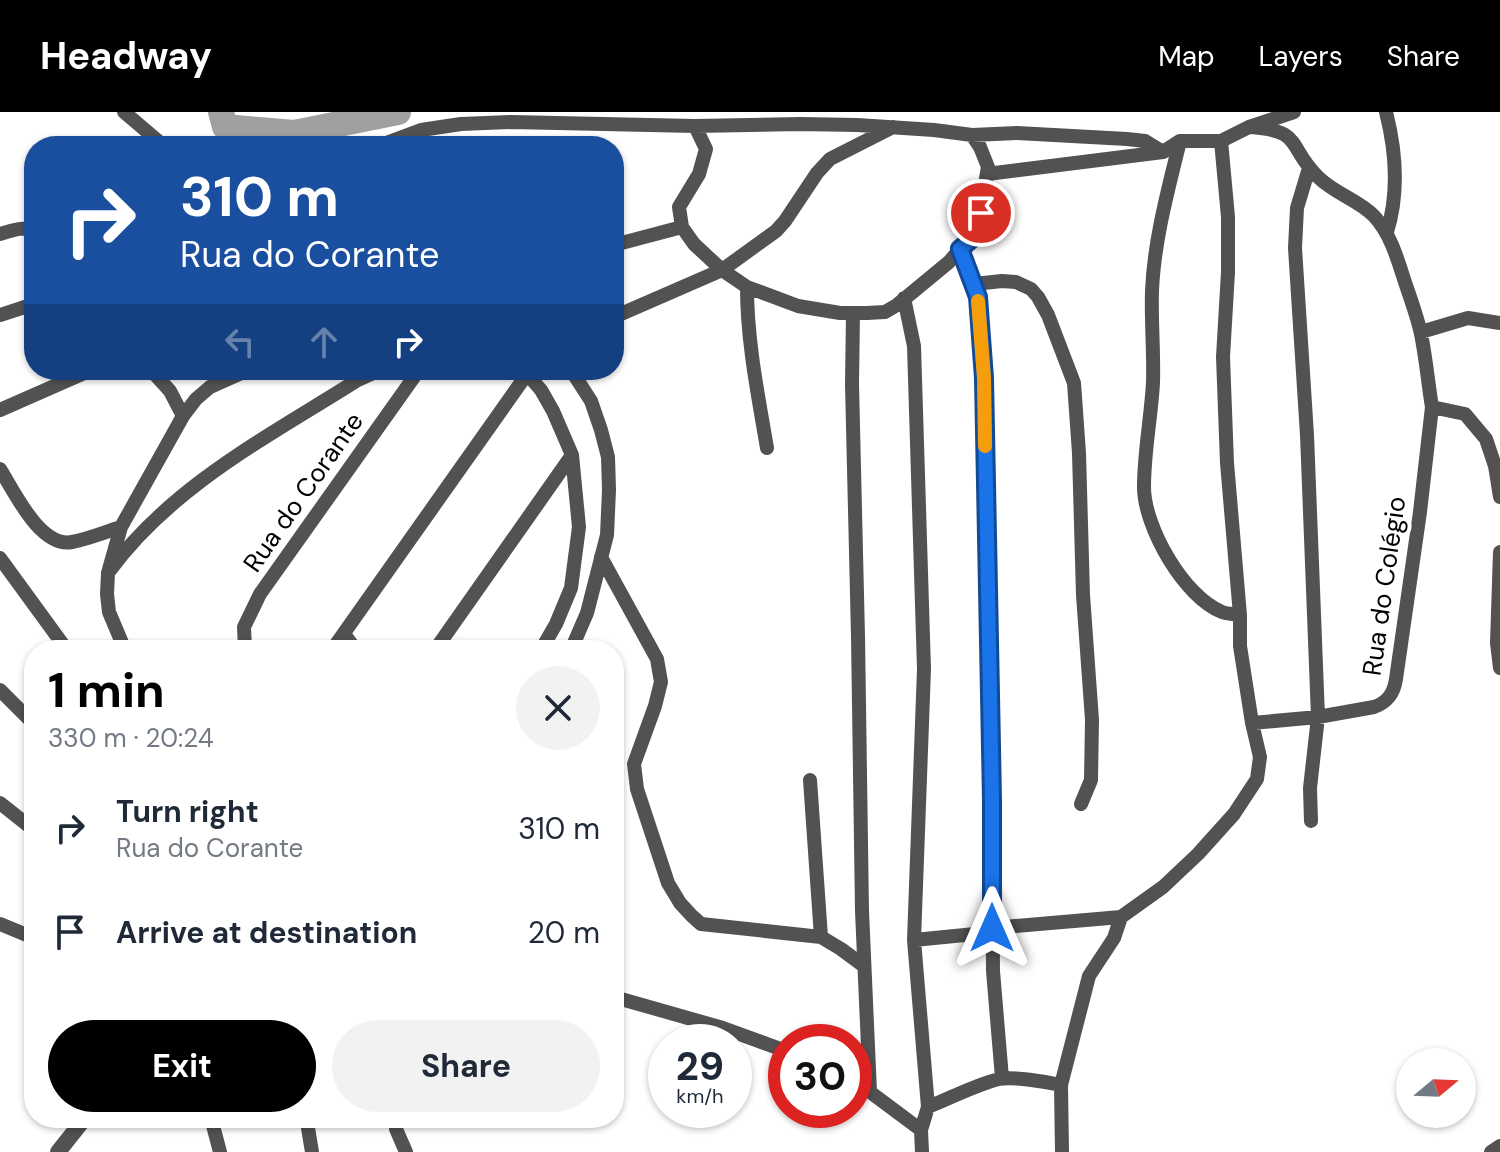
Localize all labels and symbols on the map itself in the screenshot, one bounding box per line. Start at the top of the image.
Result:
pin [947,179,1015,247]
street label: Rua do Corante [235,405,371,579]
street label: Rua do Colégio [1355,494,1413,678]
position arrow [950,886,1034,970]
speed limit sign: 30 [768,1024,872,1128]
north arrow [1396,1048,1476,1128]

